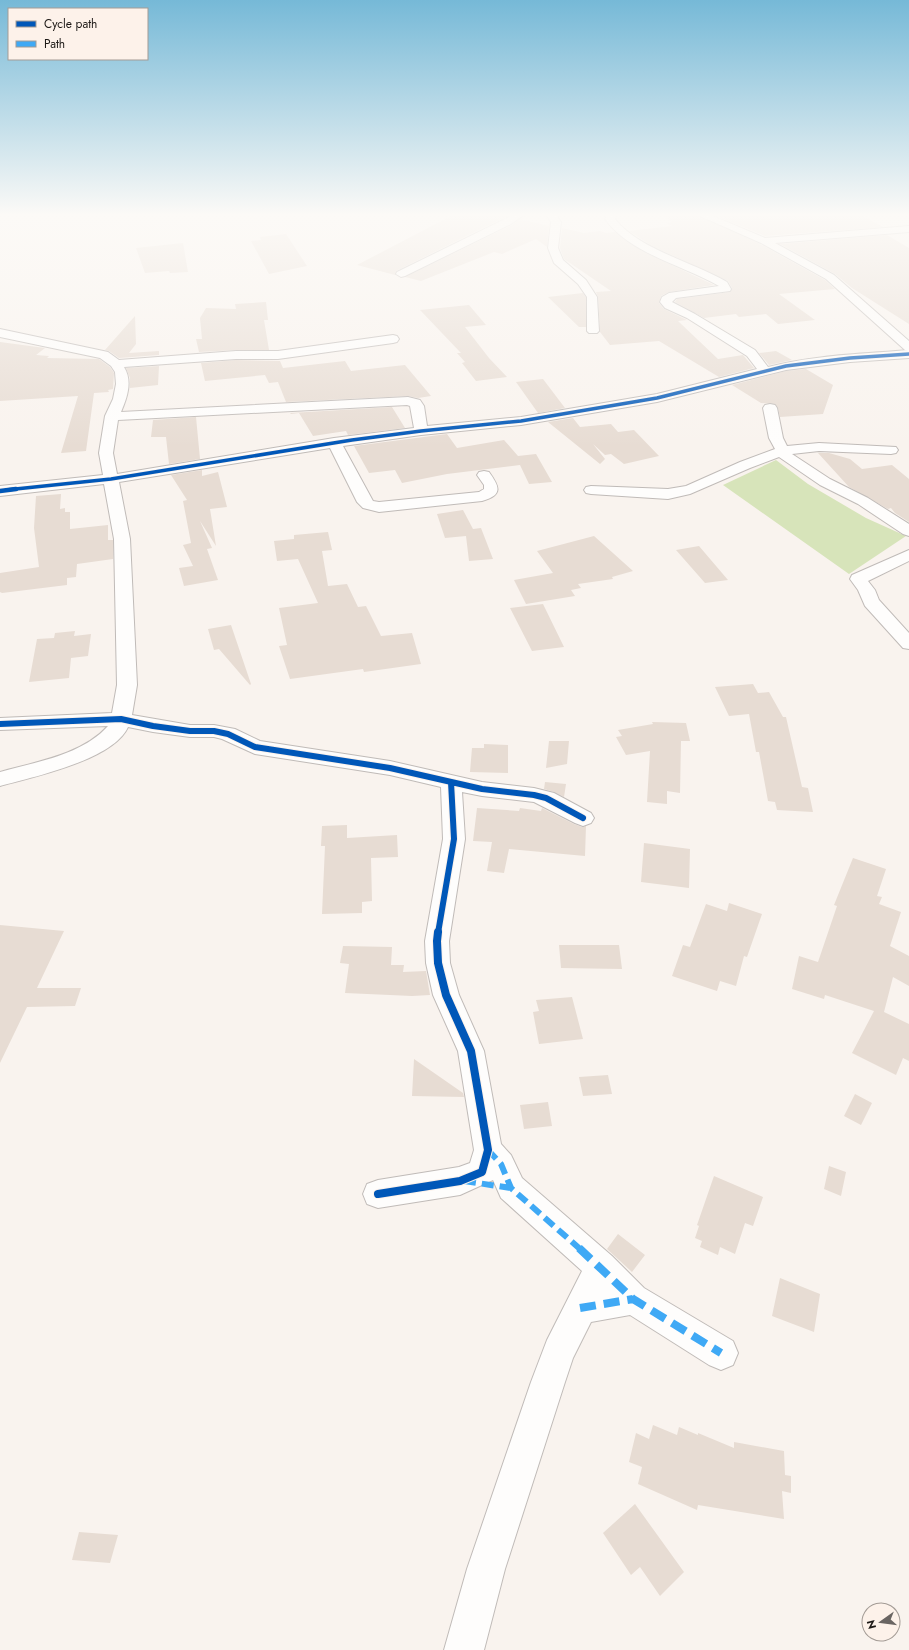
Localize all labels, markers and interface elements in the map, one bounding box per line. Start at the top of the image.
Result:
legend [8,8,148,60]
text: Cycle path [44,15,97,33]
text: Path [44,35,65,53]
north arrow [861,1602,901,1642]
text: N [862,1618,880,1631]

